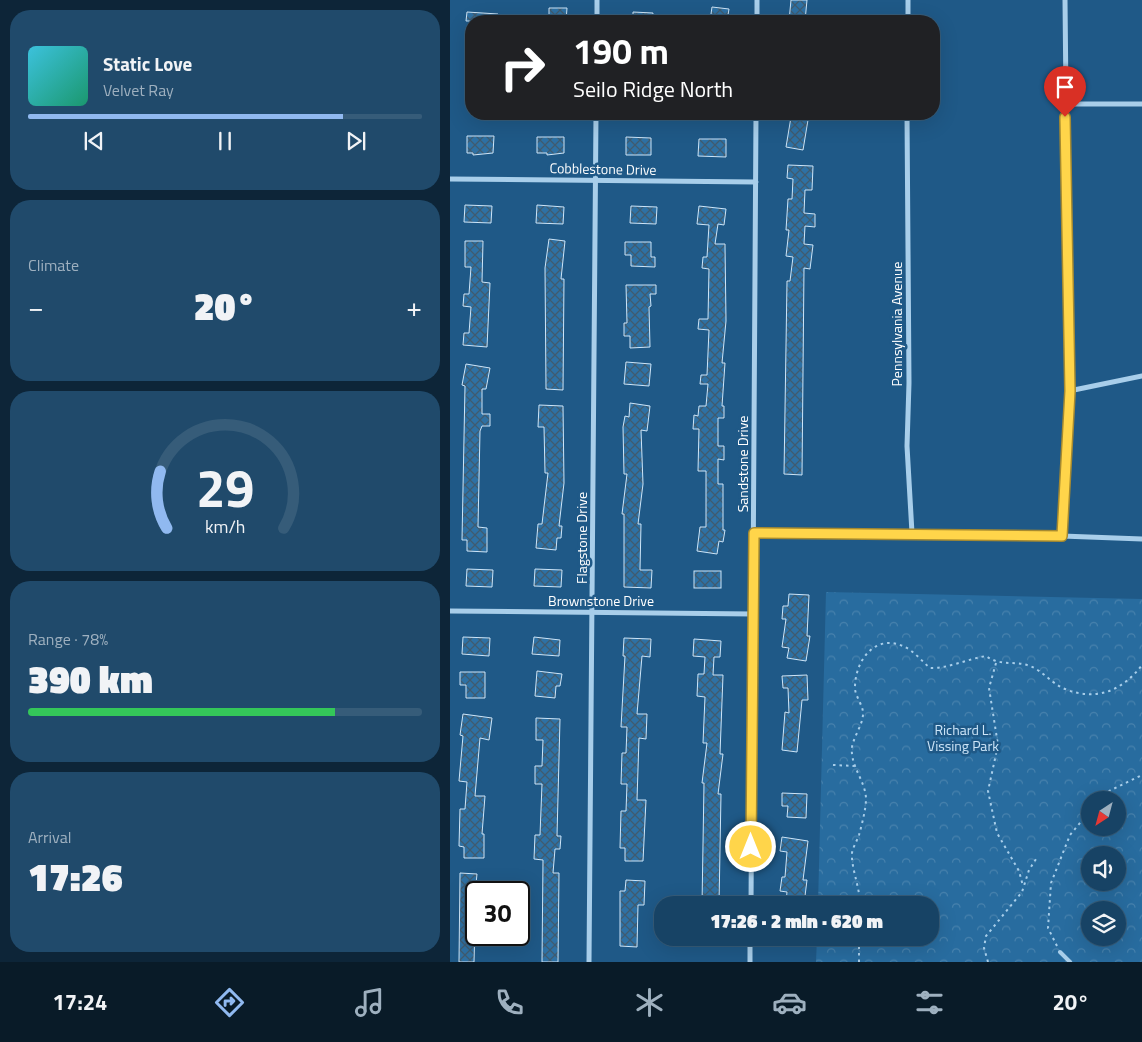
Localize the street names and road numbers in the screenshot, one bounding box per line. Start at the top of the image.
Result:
street label: Cobblestone Drive [549,157,657,180]
street label: Pennsylvania Avenue [886,262,907,386]
street label: Sandstone Drive [732,416,753,512]
street label: Flagstone Drive [571,492,592,584]
street label: Brownstone Drive [548,590,654,611]

